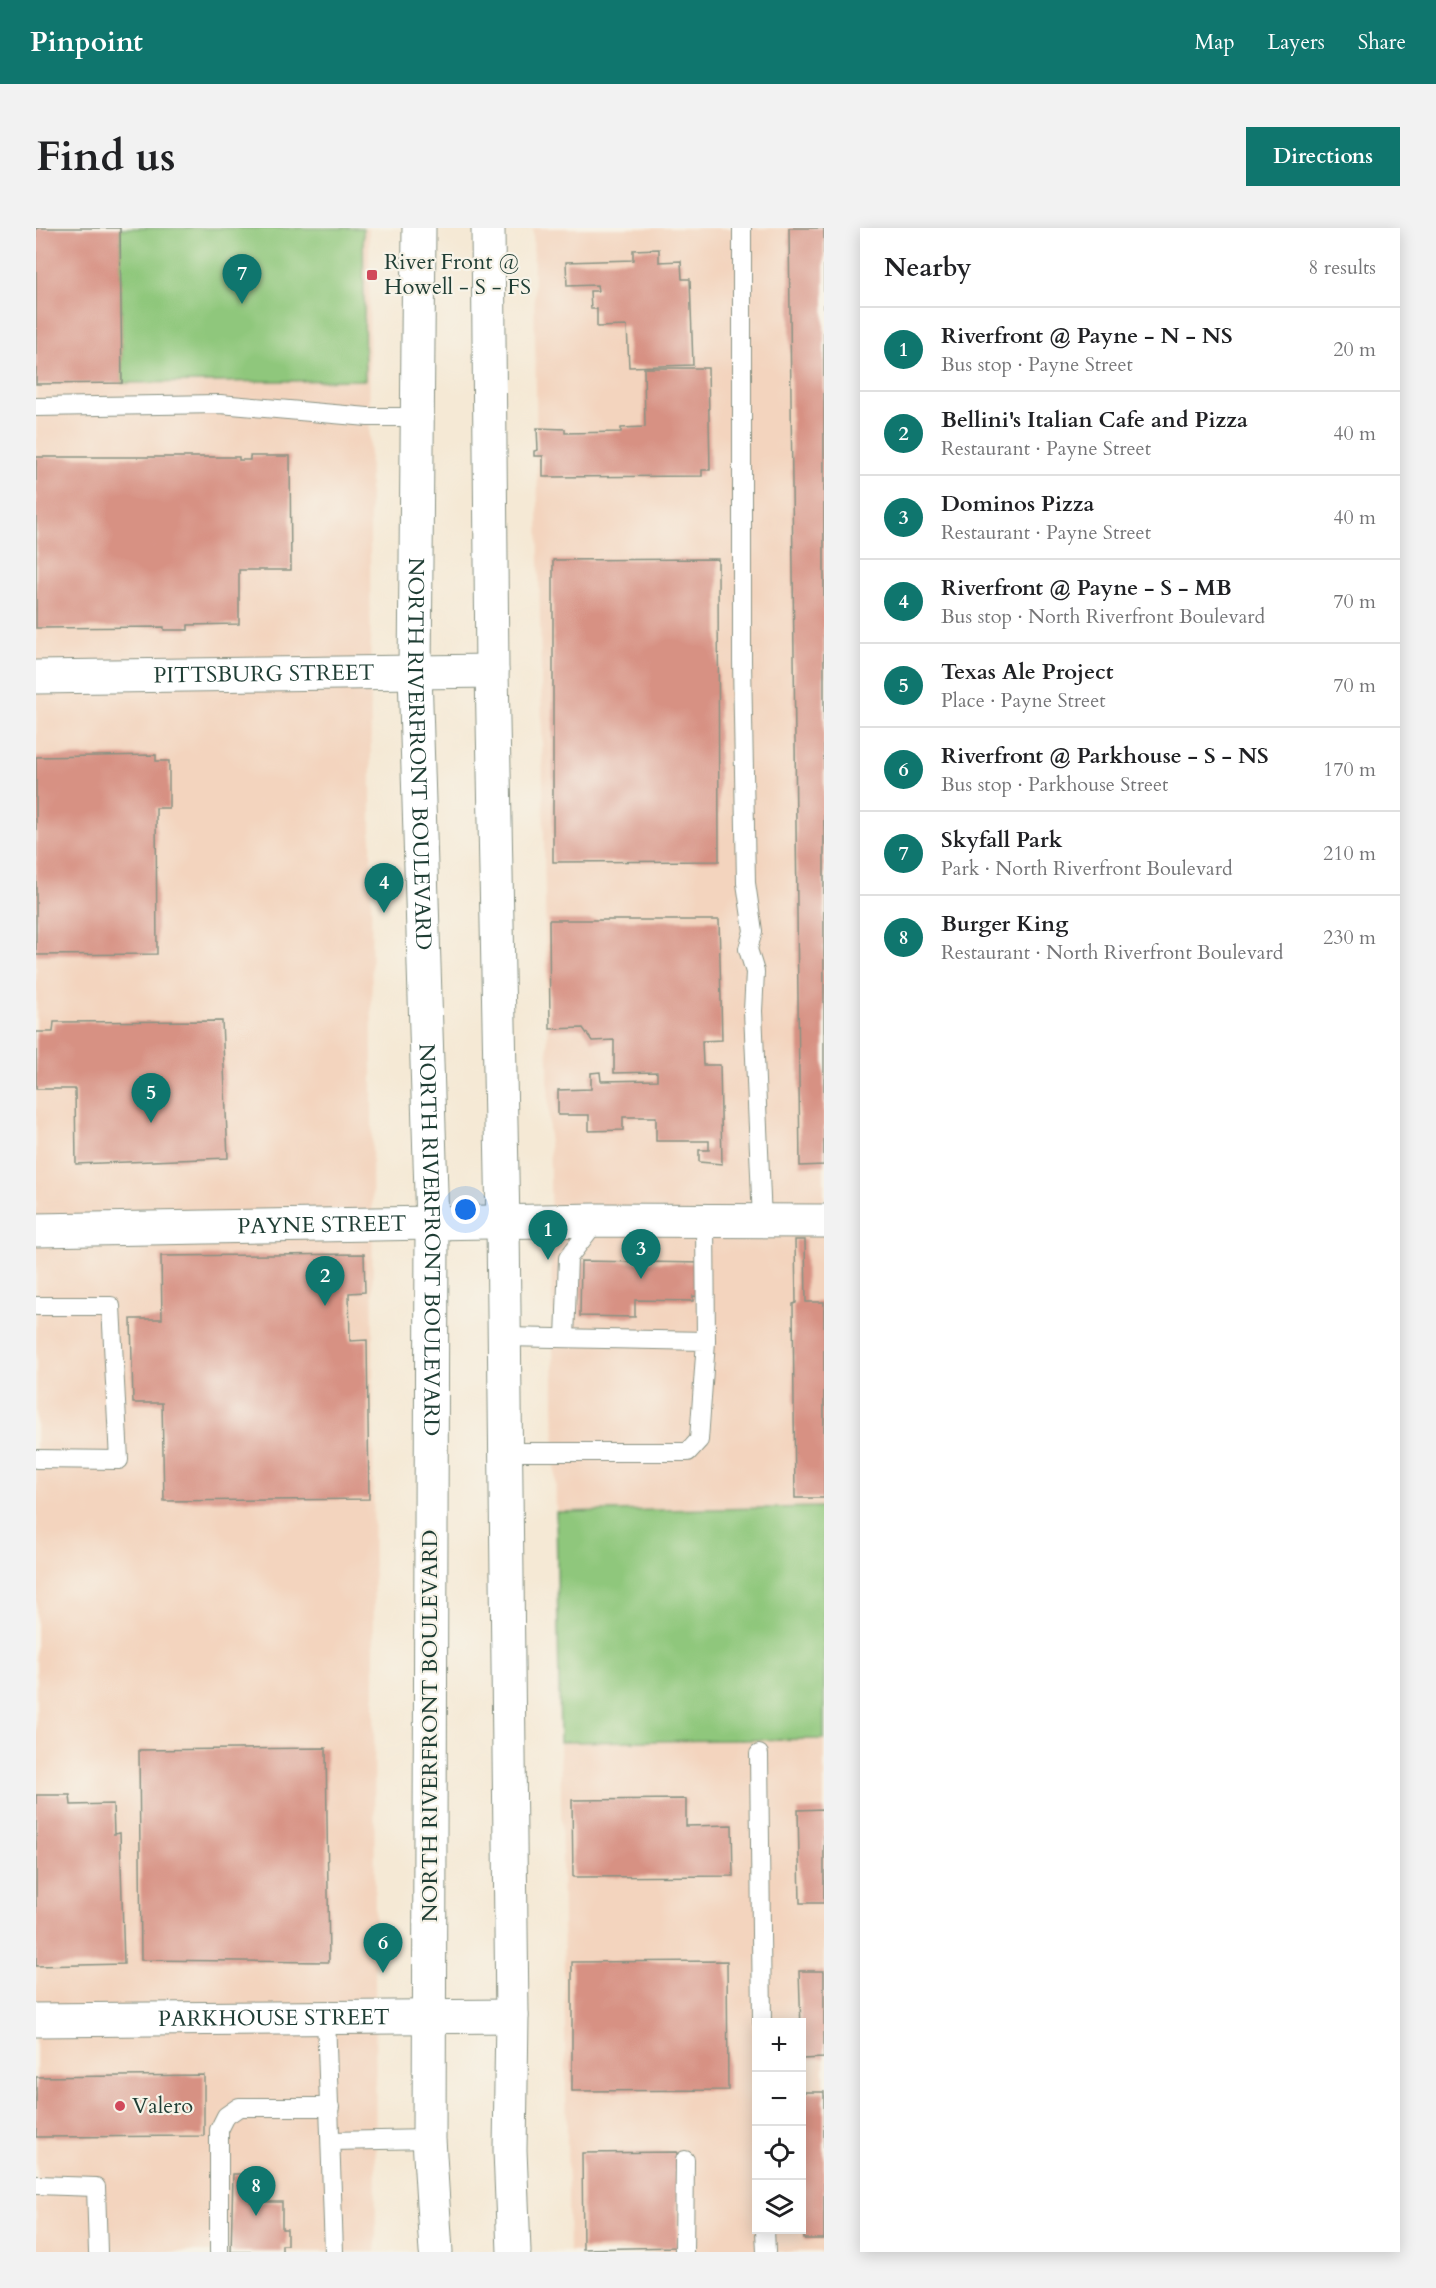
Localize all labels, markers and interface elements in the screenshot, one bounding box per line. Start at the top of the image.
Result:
text: Pinpoint [30,23,143,61]
text: Map [1195,28,1235,57]
text: Layers [1268,28,1325,57]
text: Share [1358,28,1406,57]
button: Directions [1246,127,1400,186]
text: Find us [36,128,176,185]
place label: River Front @ Howell - S - FS [384,247,531,302]
text: Nearby [884,250,972,285]
pin: 7 [222,254,262,304]
text: 8 results [1308,254,1376,281]
marker: River Front @ Howell - S - FS [365,268,379,282]
text: Riverfront @ Payne - N - NS [941,321,1233,351]
text: 1 [898,336,909,363]
text: 20 m [1333,336,1376,363]
text: Bus stop · Payne Street [941,351,1133,378]
text: Bellini's Italian Cafe and Pizza [941,405,1248,435]
text: 2 [898,420,909,447]
text: 40 m [1333,420,1376,447]
text: Restaurant · Payne Street [941,435,1151,462]
text: Dominos Pizza [941,489,1094,519]
text: 3 [898,504,909,531]
text: 40 m [1333,504,1376,531]
text: Restaurant · Payne Street [941,519,1151,546]
street label: NORTH RIVERFRONT BOULEVARD [400,557,439,951]
text: Riverfront @ Payne - S - MB [941,573,1232,603]
text: 4 [898,588,909,615]
text: 70 m [1333,588,1376,615]
text: Bus stop · North Riverfront Boulevard [941,603,1265,630]
text: Texas Ale Project [941,657,1113,687]
street label: PITTSBURG STREET [153,658,375,690]
text: 5 [898,672,909,699]
text: 70 m [1333,672,1376,699]
text: Place · Payne Street [941,687,1106,714]
text: Riverfront @ Parkhouse - S - NS [941,741,1269,771]
text: 6 [898,756,909,783]
text: 170 m [1323,756,1376,783]
text: Bus stop · Parkhouse Street [941,771,1168,798]
text: Skyfall Park [941,825,1062,855]
text: 7 [898,840,909,867]
text: 210 m [1323,840,1376,867]
text: Park · North Riverfront Boulevard [941,855,1233,882]
pin: 4 [364,864,404,913]
text: Burger King [941,909,1068,939]
text: 8 [898,924,909,951]
text: 230 m [1323,924,1376,951]
text: Restaurant · North Riverfront Boulevard [941,939,1283,966]
street label: NORTH RIVERFRONT BOULEVARD [411,1043,447,1436]
pin: 5 [132,1074,170,1123]
your location [451,1195,480,1224]
street label: PAYNE STREET [237,1208,407,1241]
pin: 1 [528,1210,568,1260]
pin: 3 [622,1230,660,1279]
pin: 2 [306,1256,344,1306]
street label: NORTH RIVERFRONT BOULEVARD [415,1530,445,1922]
pin: 6 [364,1924,402,1973]
street label: PARKHOUSE STREET [158,2002,390,2034]
map controls [752,2018,806,2234]
button: + [752,2018,806,2072]
button: − [752,2072,806,2126]
place label: Valero [132,2091,193,2121]
marker: Valero [113,2099,127,2113]
button: locate [752,2126,806,2180]
pin: 8 [236,2166,276,2216]
button: layers [752,2180,806,2234]

